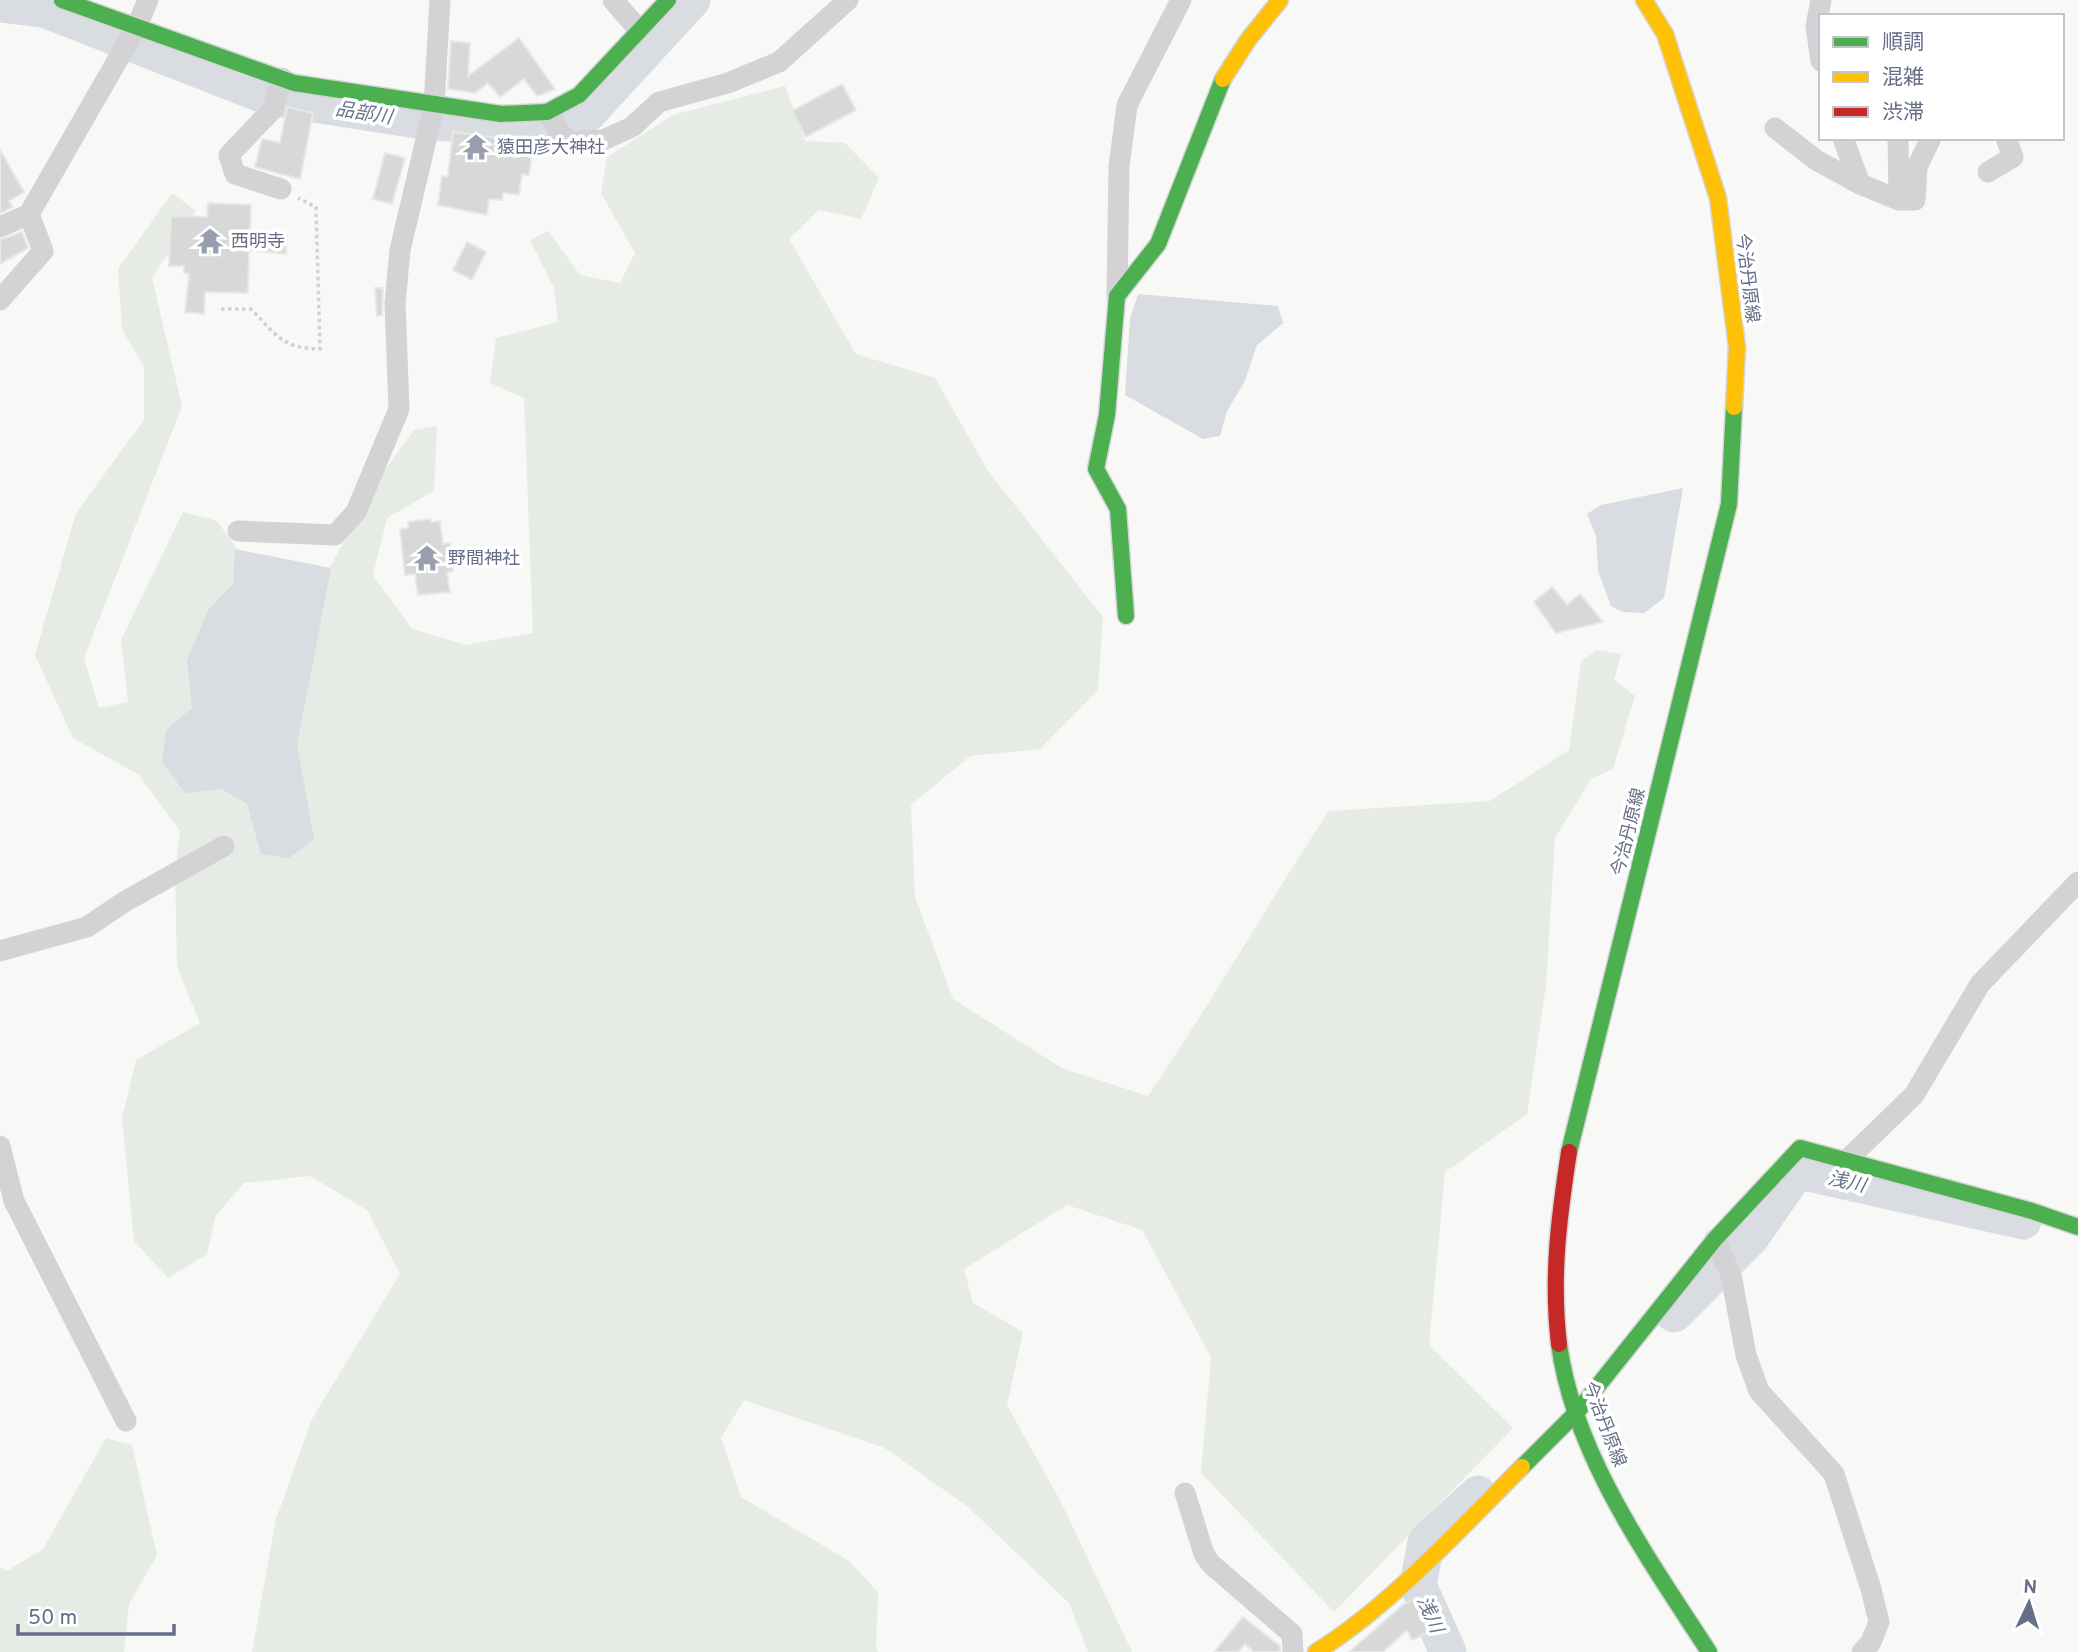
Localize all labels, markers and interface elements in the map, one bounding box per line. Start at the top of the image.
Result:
legend [1819,14,2064,140]
text: 順調 [1882,30,1924,57]
text: 混雑 [1882,65,1924,92]
water label: 品部川 [334,98,396,131]
text: 渋滞 [1882,100,1924,127]
temple icon: 猿田彦大神社 [461,132,491,162]
place label: 猿田彦大神社 [497,137,605,160]
temple icon: 西明寺 [195,226,225,256]
place label: 西明寺 [231,231,285,254]
street label: 今治丹原線 [1730,232,1763,324]
temple icon: 野間神社 [412,543,442,573]
place label: 野間神社 [448,548,520,571]
street label: 今治丹原線 [1607,786,1652,879]
water label: 浅川 [1825,1167,1870,1199]
street label: 今治丹原線 [1577,1378,1630,1471]
north arrow [1994,1568,2064,1638]
text: N [2022,1576,2038,1600]
scale bar [18,1592,173,1636]
water label: 浅川 [1410,1593,1449,1639]
text: 50 m [28,1605,77,1632]

